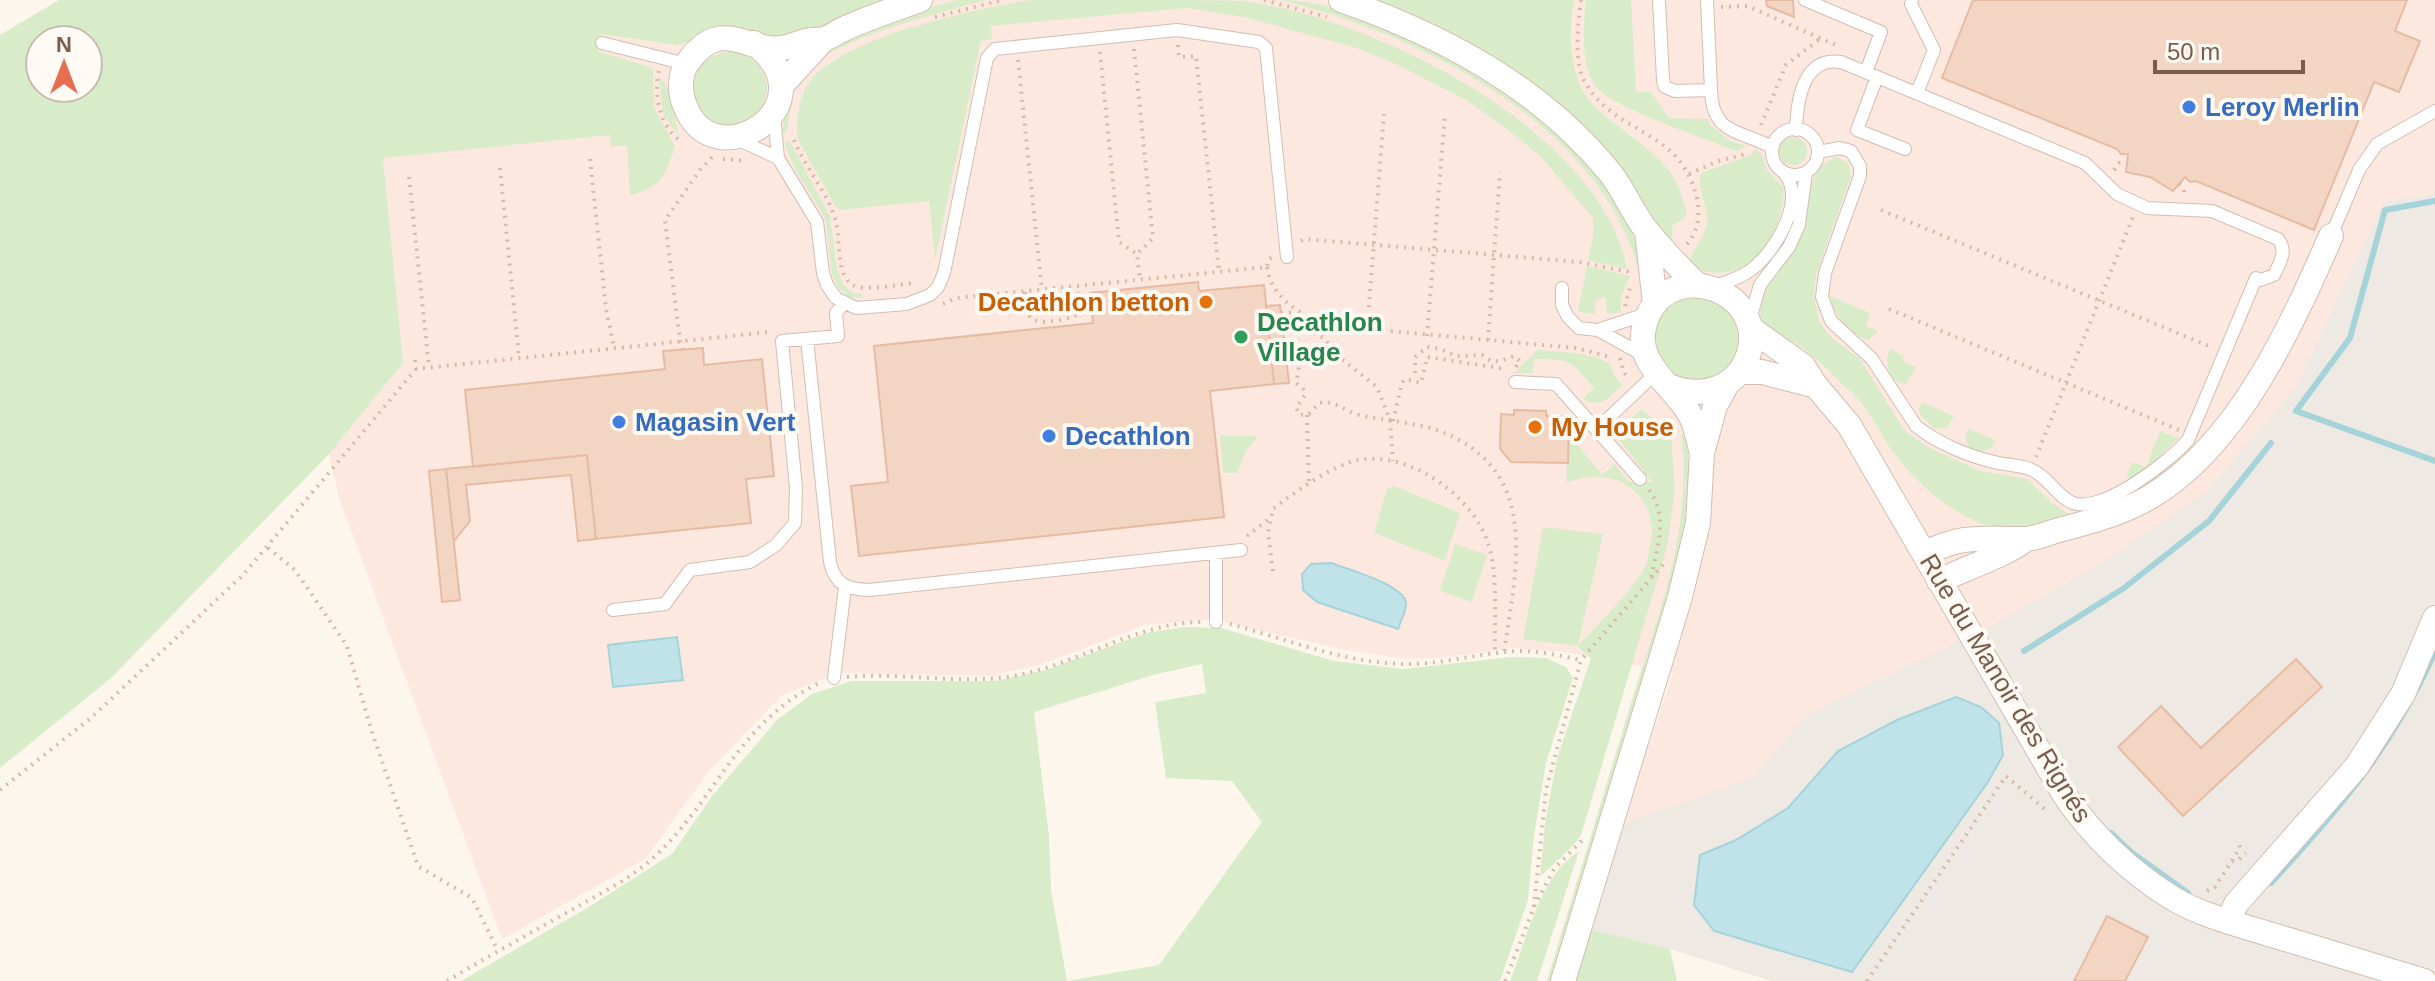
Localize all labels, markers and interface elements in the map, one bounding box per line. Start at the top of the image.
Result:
north arrow [24,24,104,104]
scale bar [2155,24,2303,74]
text: N [56,32,72,57]
text: 50 m [2167,38,2220,65]
place label: Leroy Merlin [2205,92,2360,122]
marker: Leroy Merlin [2180,98,2198,116]
place label: Decathlon betton [978,287,1190,317]
marker: Decathlon betton [1197,293,1215,311]
place label: Decathlon Village [1257,307,1383,367]
marker: Decathlon Village [1232,328,1250,346]
place label: Magasin Vert [635,407,796,437]
place label: My House [1551,412,1674,442]
marker: Magasin Vert [610,413,628,431]
marker: My House [1526,418,1544,436]
place label: Decathlon [1065,421,1191,451]
marker: Decathlon [1040,427,1058,445]
street label: Rue du Manoir des Rignés [1914,548,2098,828]

